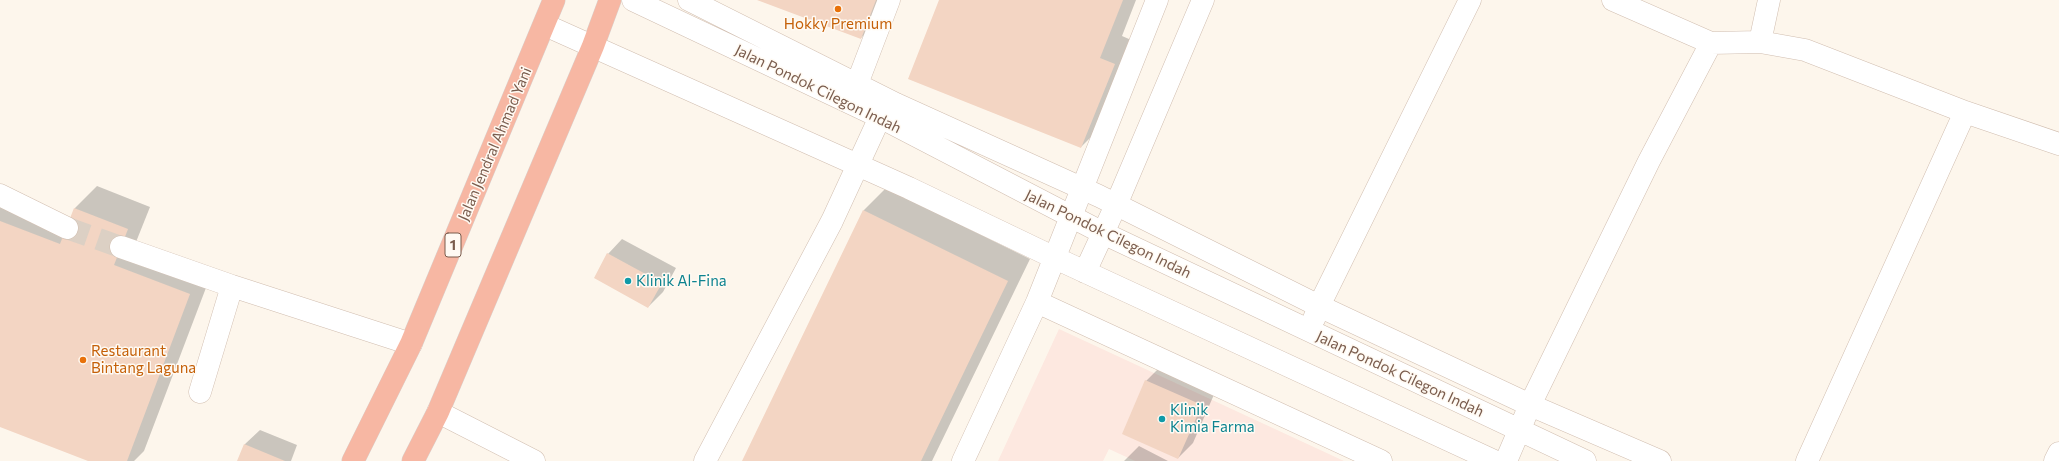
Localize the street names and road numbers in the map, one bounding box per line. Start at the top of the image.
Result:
street label: Jalan Pondok Cilegon Indah [732,41,904,137]
street label: Jalan Jendral Ahmad Yani [454,64,536,224]
street label: Jalan Pondok Cilegon Indah [1022,186,1194,282]
road number: 1 [445,233,461,257]
street label: Jalan Pondok Cilegon Indah [1313,327,1487,421]

